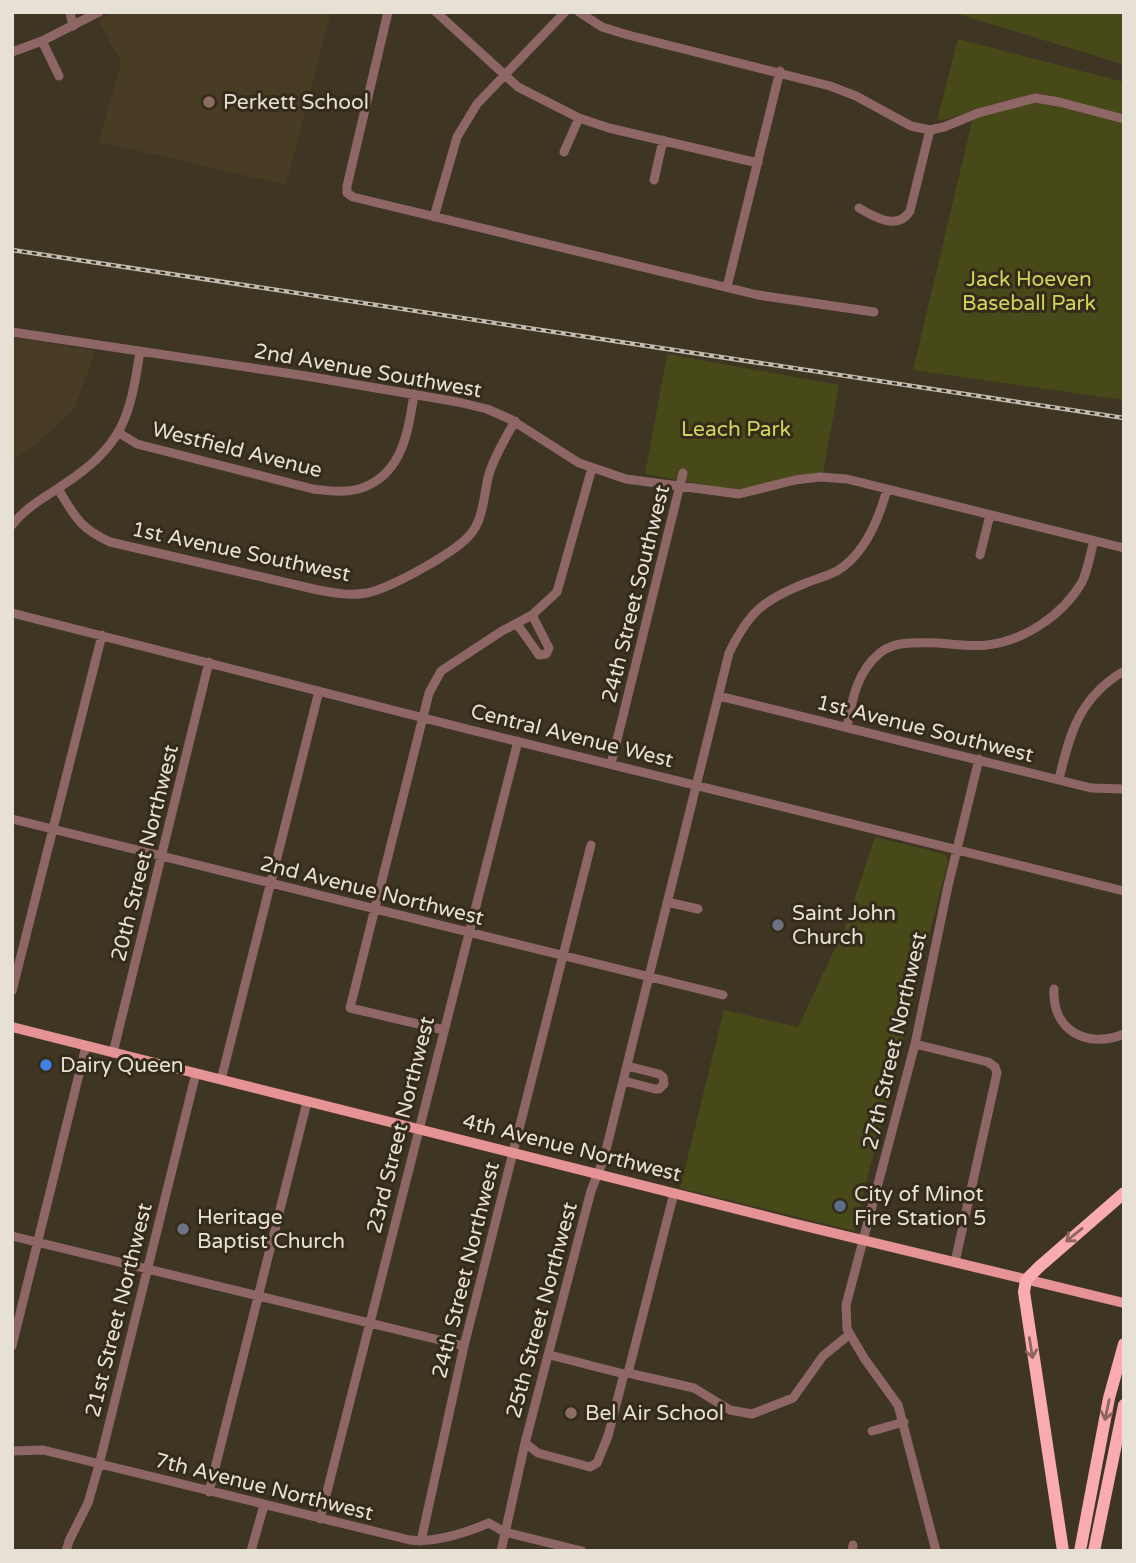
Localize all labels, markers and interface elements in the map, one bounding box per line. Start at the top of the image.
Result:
place label: Perkett School [223,90,369,115]
marker: Perkett School [201,94,217,110]
park label: Jack Hoeven Baseball Park [962,267,1096,316]
street label: 2nd Avenue Southwest [252,339,484,403]
street label: Westfield Avenue [149,417,325,483]
park label: Leach Park [681,417,791,442]
street label: 24th Street Southwest [597,482,675,706]
street label: 1st Avenue Southwest [129,517,353,587]
street label: 1st Avenue Southwest [814,690,1036,768]
street label: Central Avenue West [468,699,676,773]
street label: 20th Street Northwest [106,742,184,964]
street label: 2nd Avenue Northwest [258,851,486,931]
place label: Saint John Church [792,901,896,950]
marker: Saint John Church [770,917,786,933]
street label: 27th Street Northwest [858,930,932,1152]
street label: 23rd Street Northwest [362,1014,440,1236]
place label: Dairy Queen [60,1053,184,1078]
marker: Dairy Queen [38,1057,54,1073]
street label: 4th Avenue Northwest [460,1109,684,1187]
street label: 24th Street Northwest [427,1159,505,1381]
place label: City of Minot Fire Station 5 [854,1182,986,1231]
marker: City of Minot Fire Station 5 [832,1198,848,1214]
street label: 25th Street Northwest [501,1199,583,1421]
street label: 21st Street Northwest [80,1200,158,1420]
place label: Heritage Baptist Church [197,1205,345,1254]
marker: Heritage Baptist Church [175,1221,191,1237]
one-way arrow [1065,1228,1083,1243]
one-way arrow [1025,1336,1038,1359]
one-way arrow [1099,1398,1113,1421]
place label: Bel Air School [585,1401,724,1426]
marker: Bel Air School [563,1405,579,1421]
street label: 7th Avenue Northwest [152,1448,376,1526]

